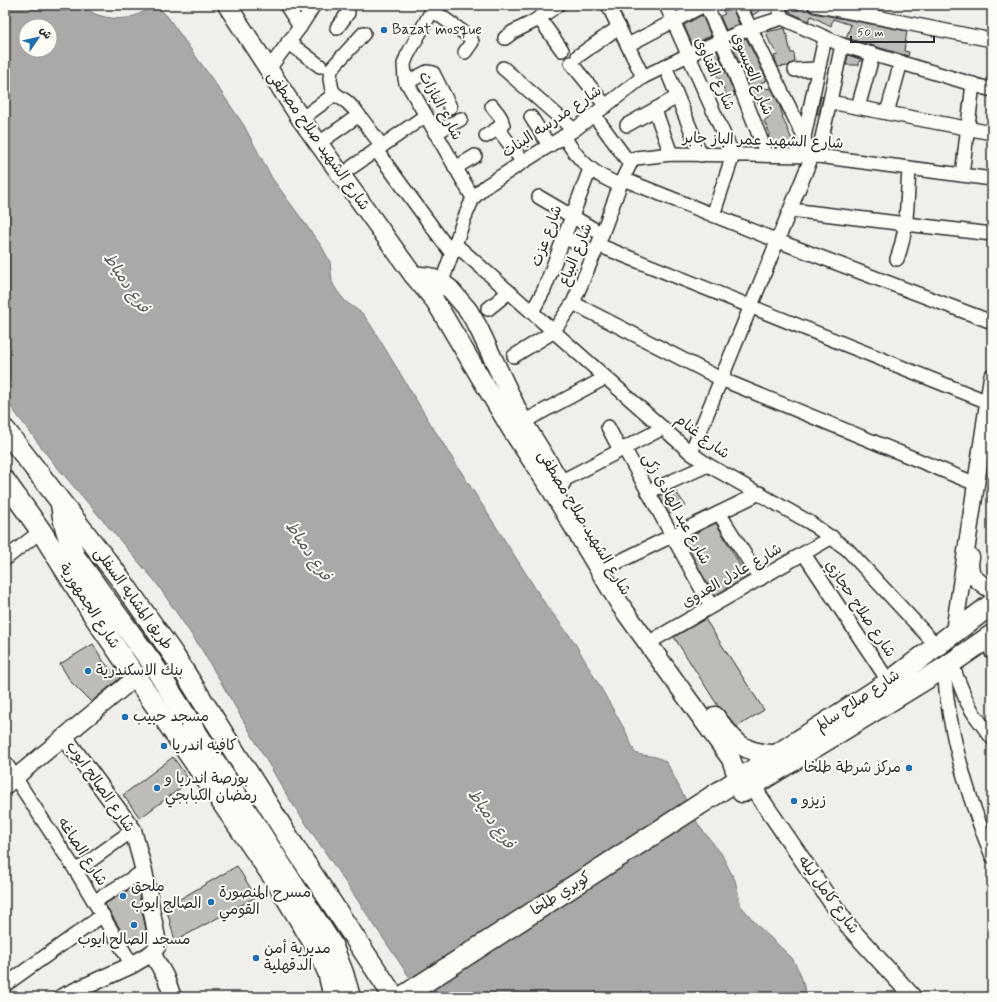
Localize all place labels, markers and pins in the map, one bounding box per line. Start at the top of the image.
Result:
place label: Bazat mosque [392,20,482,40]
marker: Bazat mosque [379,25,389,35]
place label: بنك الاسكندرية [96,661,183,681]
marker: بنك الاسكندرية [83,666,93,676]
place label: مسجد حبيب [133,707,209,727]
marker: مسجد حبيب [120,712,130,722]
place label: كافيه اندريا [172,736,237,756]
marker: كافيه اندريا [159,741,169,751]
place label: مركز شرطة طلخا [804,758,901,778]
marker: مركز شرطة طلخا [904,763,914,773]
place label: بورصة اندريا و رمضان الكبابجي [164,769,257,808]
marker: بورصة اندريا و رمضان الكبابجي [152,783,162,793]
place label: زيزو [801,791,826,811]
marker: زيزو [789,796,799,806]
place label: ملحق الصالح ايوب [131,877,201,914]
place label: مسرح المنصورة القومي [219,883,311,922]
marker: ملحق الصالح ايوب [118,891,128,901]
marker: مسرح المنصورة القومي [206,897,216,907]
marker: مسجد الصالح ايوب [129,920,139,930]
place label: مسجد الصالح ايوب [77,930,191,950]
place label: مديرية أمن الدقهلية [264,939,331,976]
marker: مديرية أمن الدقهلية [251,953,261,963]

